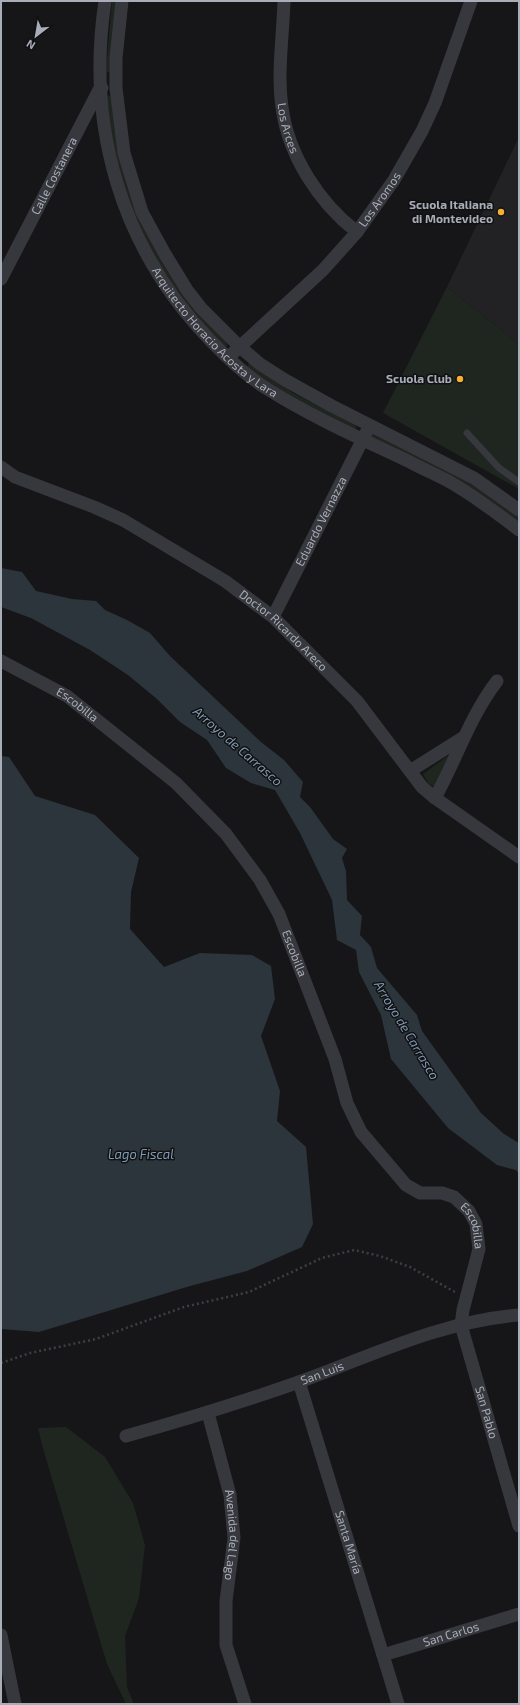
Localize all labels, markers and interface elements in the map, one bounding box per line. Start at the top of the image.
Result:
north arrow [16,16,56,56]
text: N [24,37,37,53]
street label: Los Arces [275,102,302,155]
street label: Calle Costanera [28,134,79,217]
street label: Los Aromos [355,169,403,229]
place label: Scuola Italiana di Montevideo [409,197,493,225]
marker: Scuola Italiana di Montevideo [496,207,506,217]
street label: Arquitecto Horacio Acosta y Lara [150,264,281,400]
place label: Scuola Club [386,371,452,385]
marker: Scuola Club [455,374,465,384]
street label: Eduardo Vernazza [292,474,349,568]
street label: Doctor Ricardo Areco [237,586,331,674]
street label: Escobilla [54,684,102,724]
water label: Arroyo de Carrasco [189,702,286,789]
street label: Escobilla [280,928,311,978]
water label: Arroyo de Carrasco [371,977,443,1082]
water label: Lago Fiscal [108,1146,174,1162]
street label: Escobilla [458,1199,487,1249]
street label: San Luis [298,1358,345,1387]
street label: San Pablo [473,1384,501,1440]
street label: Avenida del Lago [223,1487,242,1582]
street label: Santa María [333,1509,366,1576]
street label: San Carlos [421,1619,480,1649]

